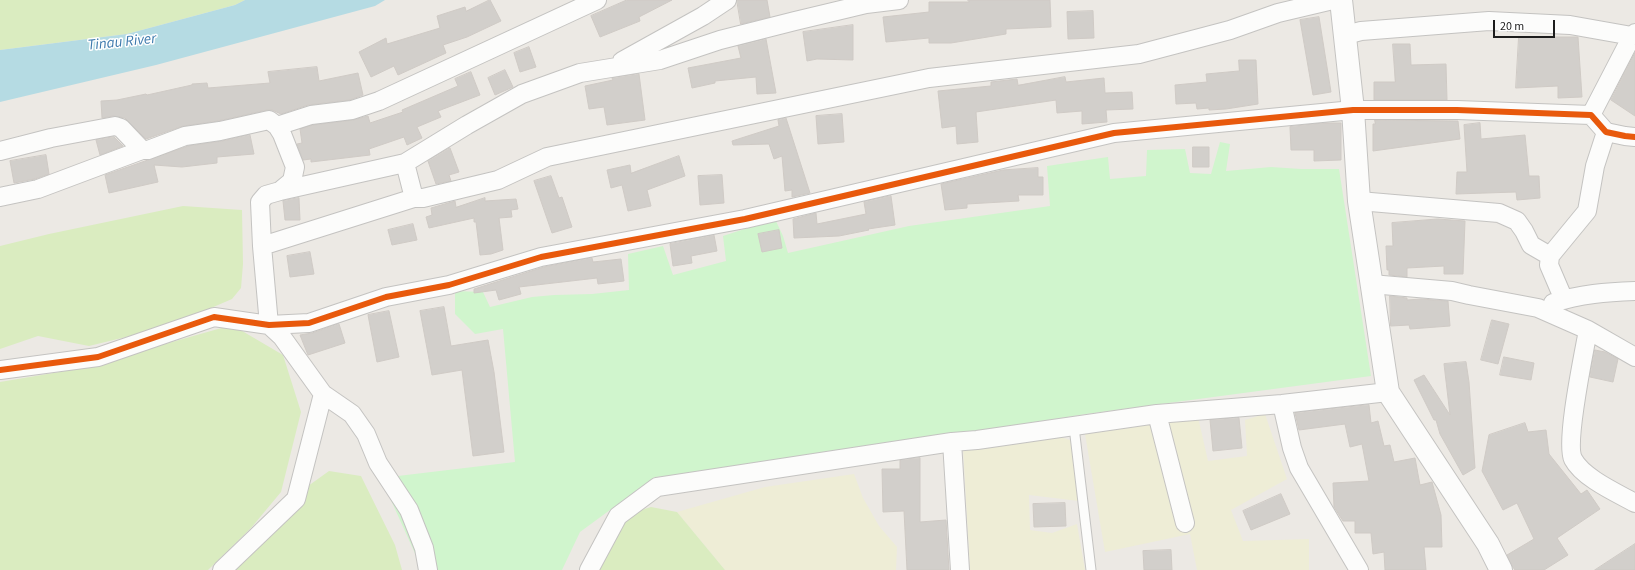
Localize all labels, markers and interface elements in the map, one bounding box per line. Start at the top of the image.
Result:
scale bar [1495,12,1557,38]
text: 20 m [1500,18,1524,35]
water label: Tinau River [87,30,157,56]

